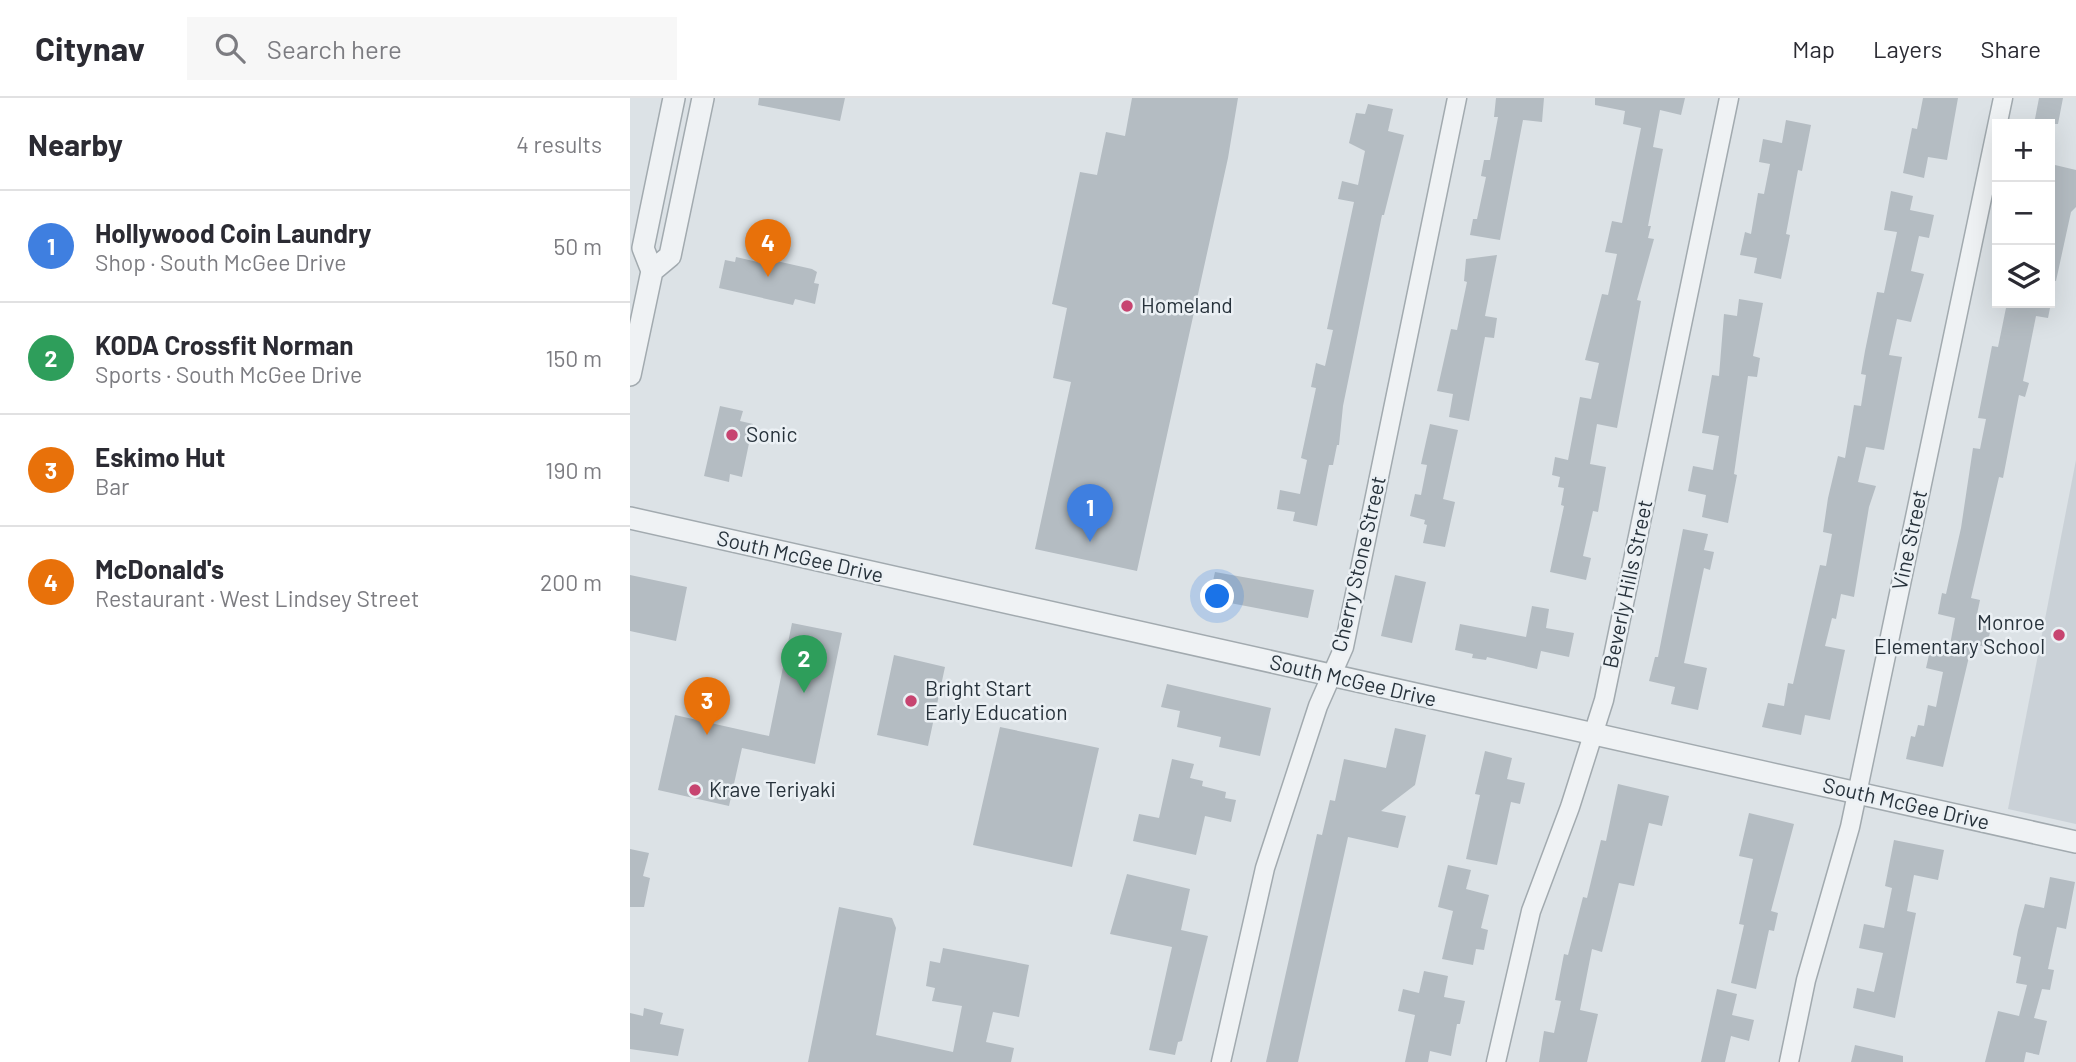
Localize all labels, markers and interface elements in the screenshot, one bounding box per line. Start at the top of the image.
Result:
search box [187,17,677,80]
text: Citynav [35,28,145,68]
icon: search [211,29,249,67]
text: Search here [267,33,402,64]
text: Map [1792,34,1835,63]
text: Layers [1873,34,1942,63]
text: Share [1980,34,2041,63]
map controls [1992,119,2055,308]
button: + [1992,119,2055,182]
text: Nearby [28,126,123,162]
text: 4 results [516,130,602,158]
button: − [1992,182,2055,245]
text: Hollywood Coin Laundry [95,217,371,248]
pin: 4 [745,219,791,277]
text: 1 [47,232,55,260]
text: 50 m [554,232,602,260]
button: layers [1992,245,2055,308]
text: Shop · South McGee Drive [95,248,346,276]
place label: Homeland [1141,292,1233,317]
marker: Homeland [1119,298,1135,314]
text: KODA Crossfit Norman [95,329,353,360]
text: 2 [45,344,57,372]
text: 150 m [546,344,602,372]
text: Sports · South McGee Drive [95,360,362,388]
place label: Sonic [746,421,797,446]
marker: Sonic [724,427,740,443]
text: Eskimo Hut [95,441,225,472]
text: 3 [45,456,57,484]
text: 190 m [545,456,602,484]
text: Bar [95,472,129,500]
street label: Cherry Stone Street [1325,473,1390,654]
pin: 1 [1067,484,1113,542]
street label: Vine Street [1886,487,1931,592]
street label: Beverly Hills Street [1596,497,1657,670]
street label: South McGee Drive [715,524,886,587]
text: McDonald's [95,553,224,584]
text: 4 [44,568,58,596]
text: 200 m [540,568,602,596]
your location [1200,579,1234,613]
text: Restaurant · West Lindsey Street [95,584,419,612]
place label: Monroe Elementary School [1874,609,2045,658]
marker: Monroe Elementary School [2051,627,2067,643]
pin: 2 [781,635,827,693]
street label: South McGee Drive [1268,648,1439,711]
place label: Bright Start Early Education [925,675,1068,724]
pin: 3 [684,677,730,735]
marker: Bright Start Early Education [903,693,919,709]
street label: South McGee Drive [1821,771,1992,834]
place label: Krave Teriyaki [709,776,836,801]
marker: Krave Teriyaki [687,782,703,798]

